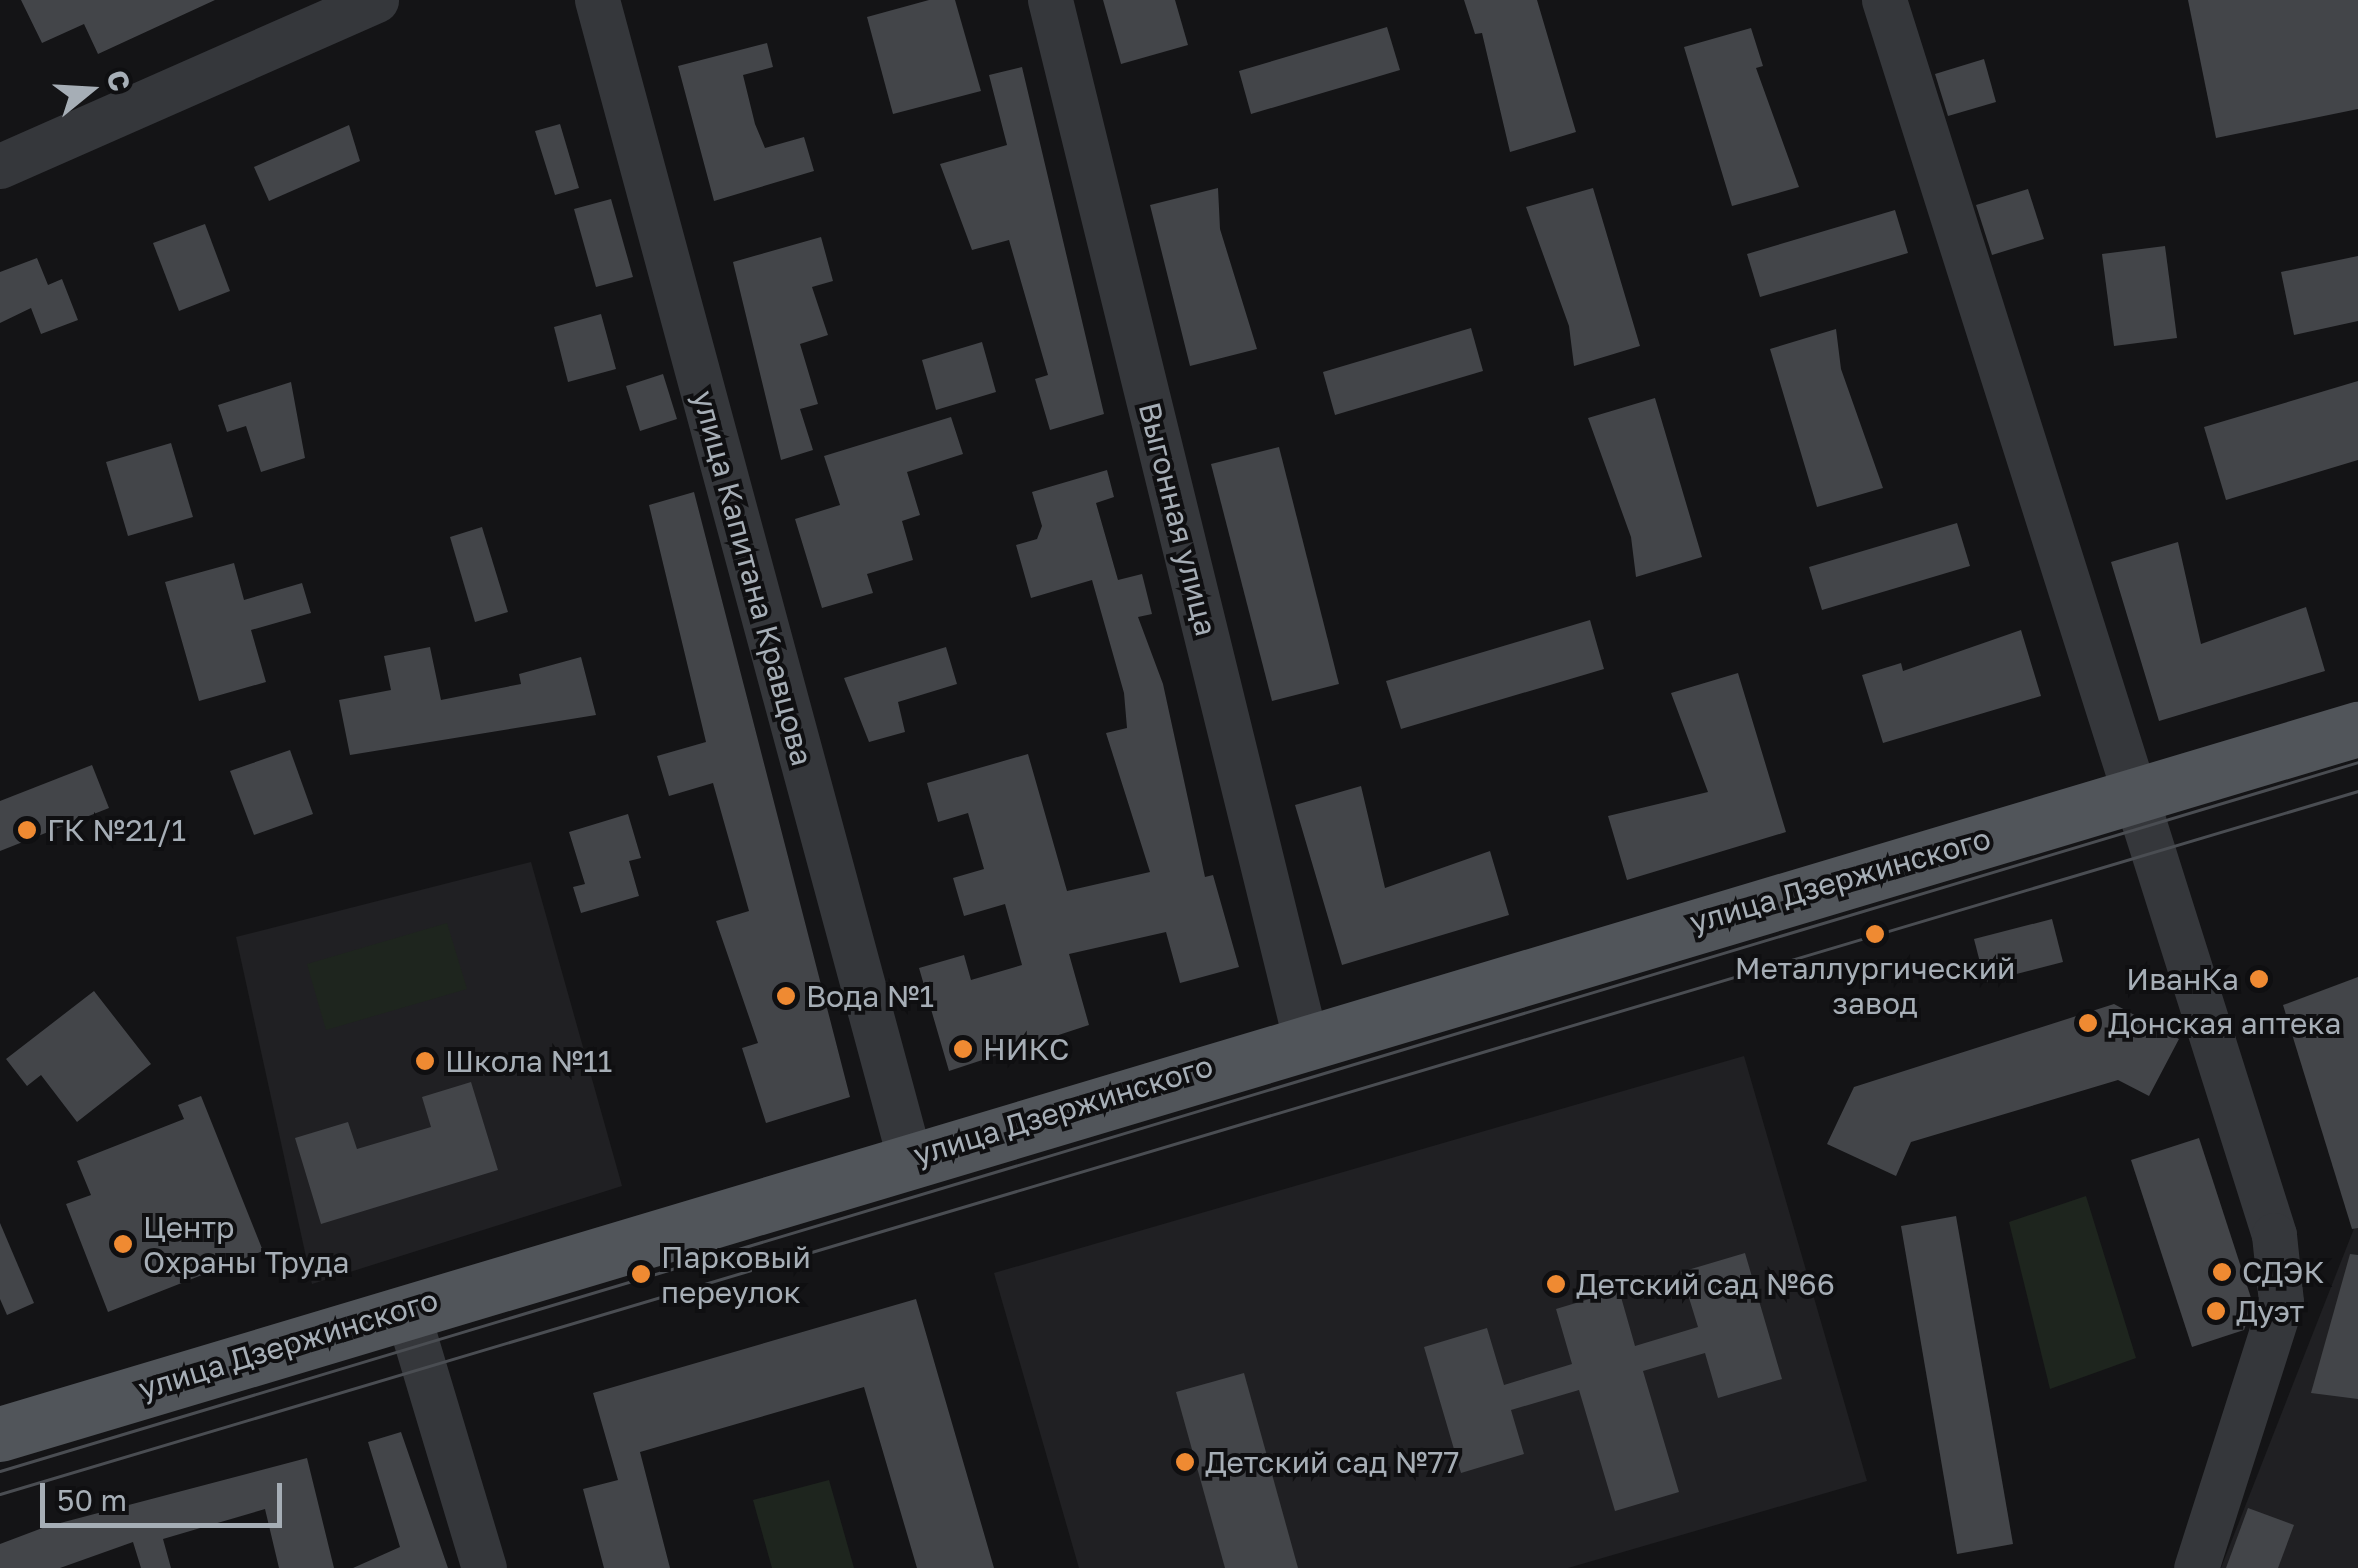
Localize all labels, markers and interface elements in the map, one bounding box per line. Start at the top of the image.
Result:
north arrow [40,40,140,140]
text: С [100,66,138,95]
street label: улица Капитана Кравцова [686,386,820,770]
street label: Выгонная улица [1132,398,1224,640]
place label: ГК №21/1 [47,812,186,848]
marker: ГК №21/1 [16,819,38,841]
street label: улица Дзержинского [1686,820,1994,940]
marker: Металлургический завод [1864,923,1886,945]
place label: Металлургический завод [1735,950,2015,1020]
place label: ИванКа [2126,961,2239,997]
marker: ИванКа [2248,968,2270,990]
place label: Вода №1 [806,978,934,1014]
marker: Вода №1 [775,985,797,1007]
place label: Донская аптека [2108,1005,2341,1041]
marker: Донская аптека [2077,1012,2099,1034]
place label: НИКС [983,1031,1069,1067]
marker: НИКС [952,1038,974,1060]
place label: Школа №11 [445,1043,612,1079]
street label: улица Дзержинского [909,1047,1217,1173]
marker: Школа №11 [414,1050,436,1072]
place label: Центр Охраны Труда [143,1209,350,1280]
marker: Центр Охраны Труда [112,1233,134,1255]
place label: Парковый переулок [661,1239,811,1310]
place label: СДЭК [2242,1254,2324,1290]
marker: СДЭК [2211,1261,2233,1283]
marker: Парковый переулок [630,1263,652,1285]
place label: Детский сад №66 [1576,1266,1835,1302]
marker: Детский сад №66 [1545,1273,1567,1295]
street label: улица Дзержинского [134,1281,442,1407]
place label: Дуэт [2236,1293,2304,1329]
marker: Дуэт [2205,1300,2227,1322]
place label: Детский сад №77 [1205,1444,1459,1480]
marker: Детский сад №77 [1174,1451,1196,1473]
scale bar [45,1463,288,1525]
text: 50 m [57,1482,127,1518]

